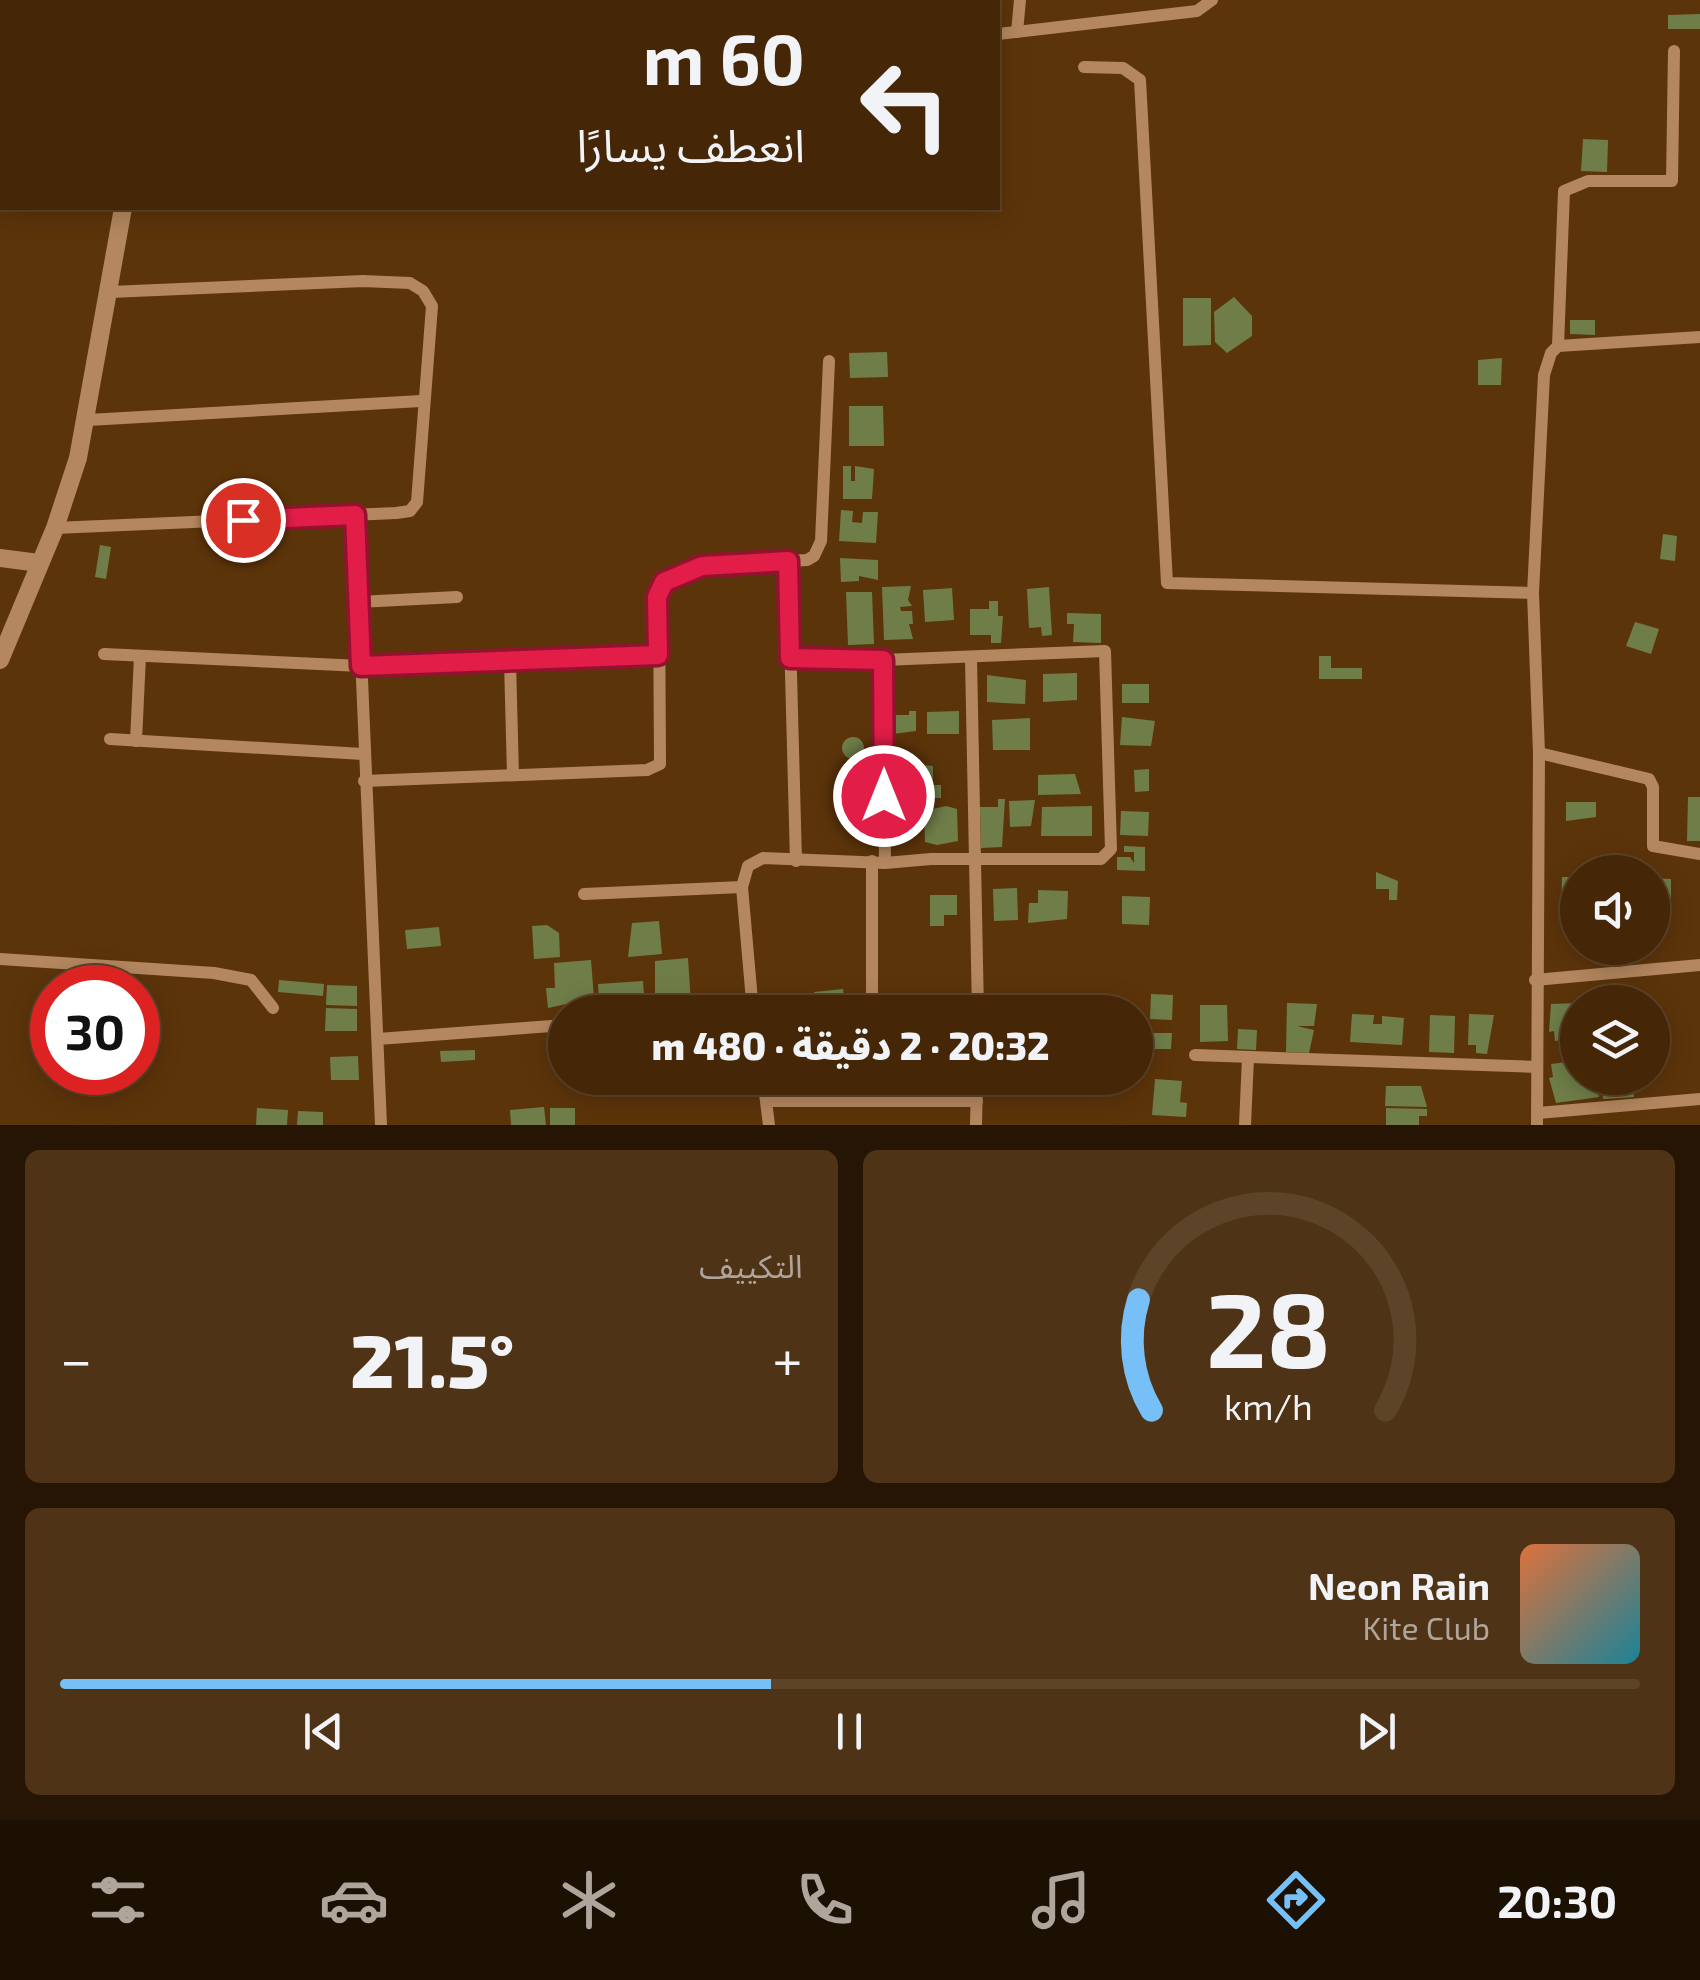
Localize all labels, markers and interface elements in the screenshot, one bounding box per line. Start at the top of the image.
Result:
text: 60 m [643,15,805,99]
icon: left [840,40,970,170]
text: انعطف يسارًا [576,117,805,171]
pin [201,478,286,563]
icon: arrive [216,493,271,548]
position arrow [832,744,936,848]
map controls [1560,855,1670,1095]
button: sound [1560,855,1670,965]
speed limit sign: 30 [30,965,160,1095]
button: layers [1560,985,1670,1095]
text: 20:32 · 2 دقيقة · 480 m [651,1022,1050,1068]
text: التكييف [699,1246,803,1284]
text: 28 [1206,1264,1331,1389]
text: 21.5° [350,1313,514,1403]
text: − [60,1325,92,1391]
text: + [772,1325,803,1391]
text: km/h [1224,1384,1313,1427]
text: Neon Rain [1308,1562,1490,1608]
text: Kite Club [1362,1608,1490,1646]
icon: previous [296,1704,351,1759]
icon: pause [822,1704,877,1759]
icon: next [1349,1704,1404,1759]
icon: filters [83,1865,153,1935]
icon: car [319,1865,389,1935]
icon: climate [554,1865,624,1935]
icon: phone [790,1865,860,1935]
icon: music [1026,1865,1096,1935]
icon: directions [1261,1865,1331,1935]
text: 20:30 [1497,1873,1617,1927]

